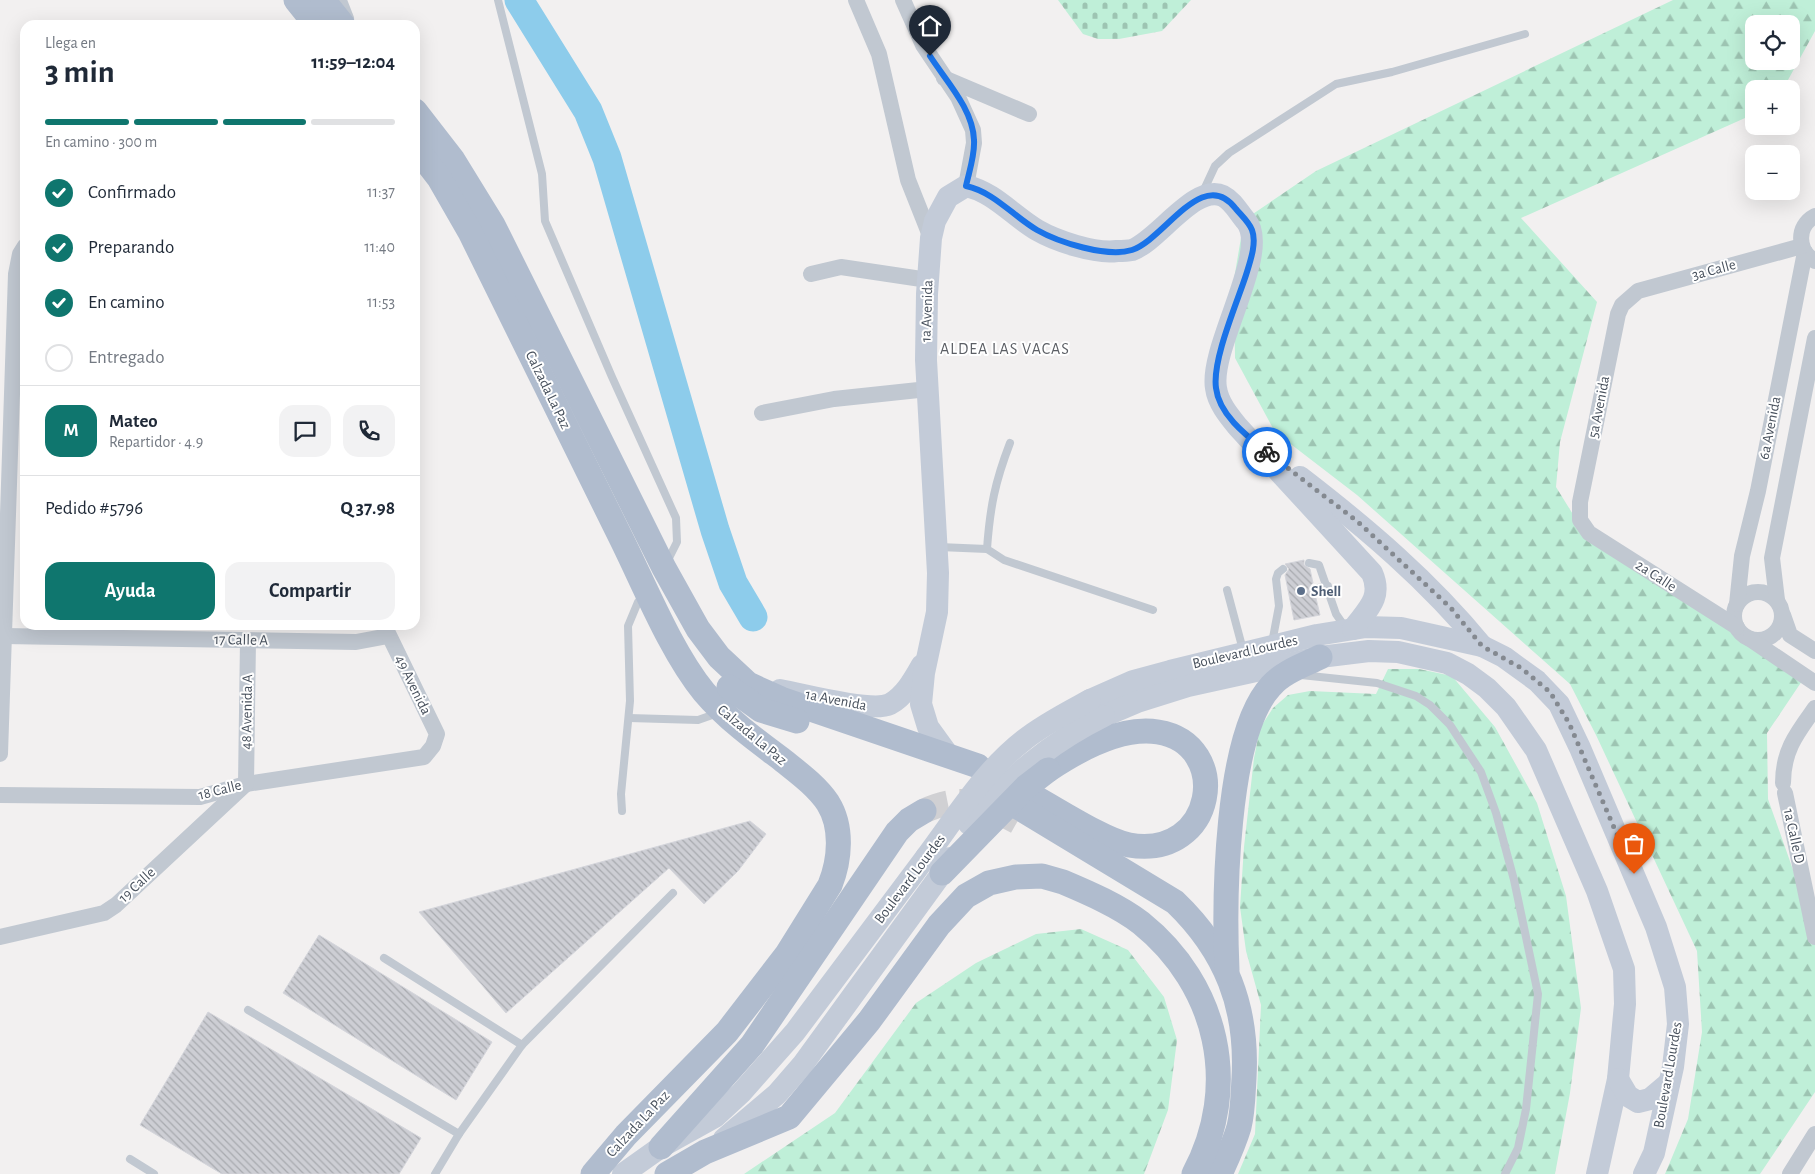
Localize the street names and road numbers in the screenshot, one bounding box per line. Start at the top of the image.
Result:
street label: 3a Calle [1690,257,1738,283]
street label: 1a Avenida [918,280,936,342]
street label: Calzada La Paz [523,349,573,431]
street label: 5a Avenida [1586,374,1612,439]
street label: 6a Avenida [1757,395,1783,461]
street label: 2a Calle [1633,557,1679,595]
street label: 17 Calle A [214,632,269,648]
street label: Boulevard Lourdes [1191,633,1299,671]
street label: 49 Avenida [392,653,434,717]
street label: 48 Avenida A [239,674,255,750]
street label: 1a Avenida [804,687,868,713]
street label: Calzada La Paz [715,702,789,768]
street label: 18 Calle [197,777,243,803]
street label: 1a Calle D [1781,807,1807,865]
street label: Boulevard Lourdes [872,832,948,926]
street label: 19 Calle [116,865,158,905]
street label: Boulevard Lourdes [1651,1021,1685,1129]
street label: Calzada La Paz [604,1088,672,1160]

